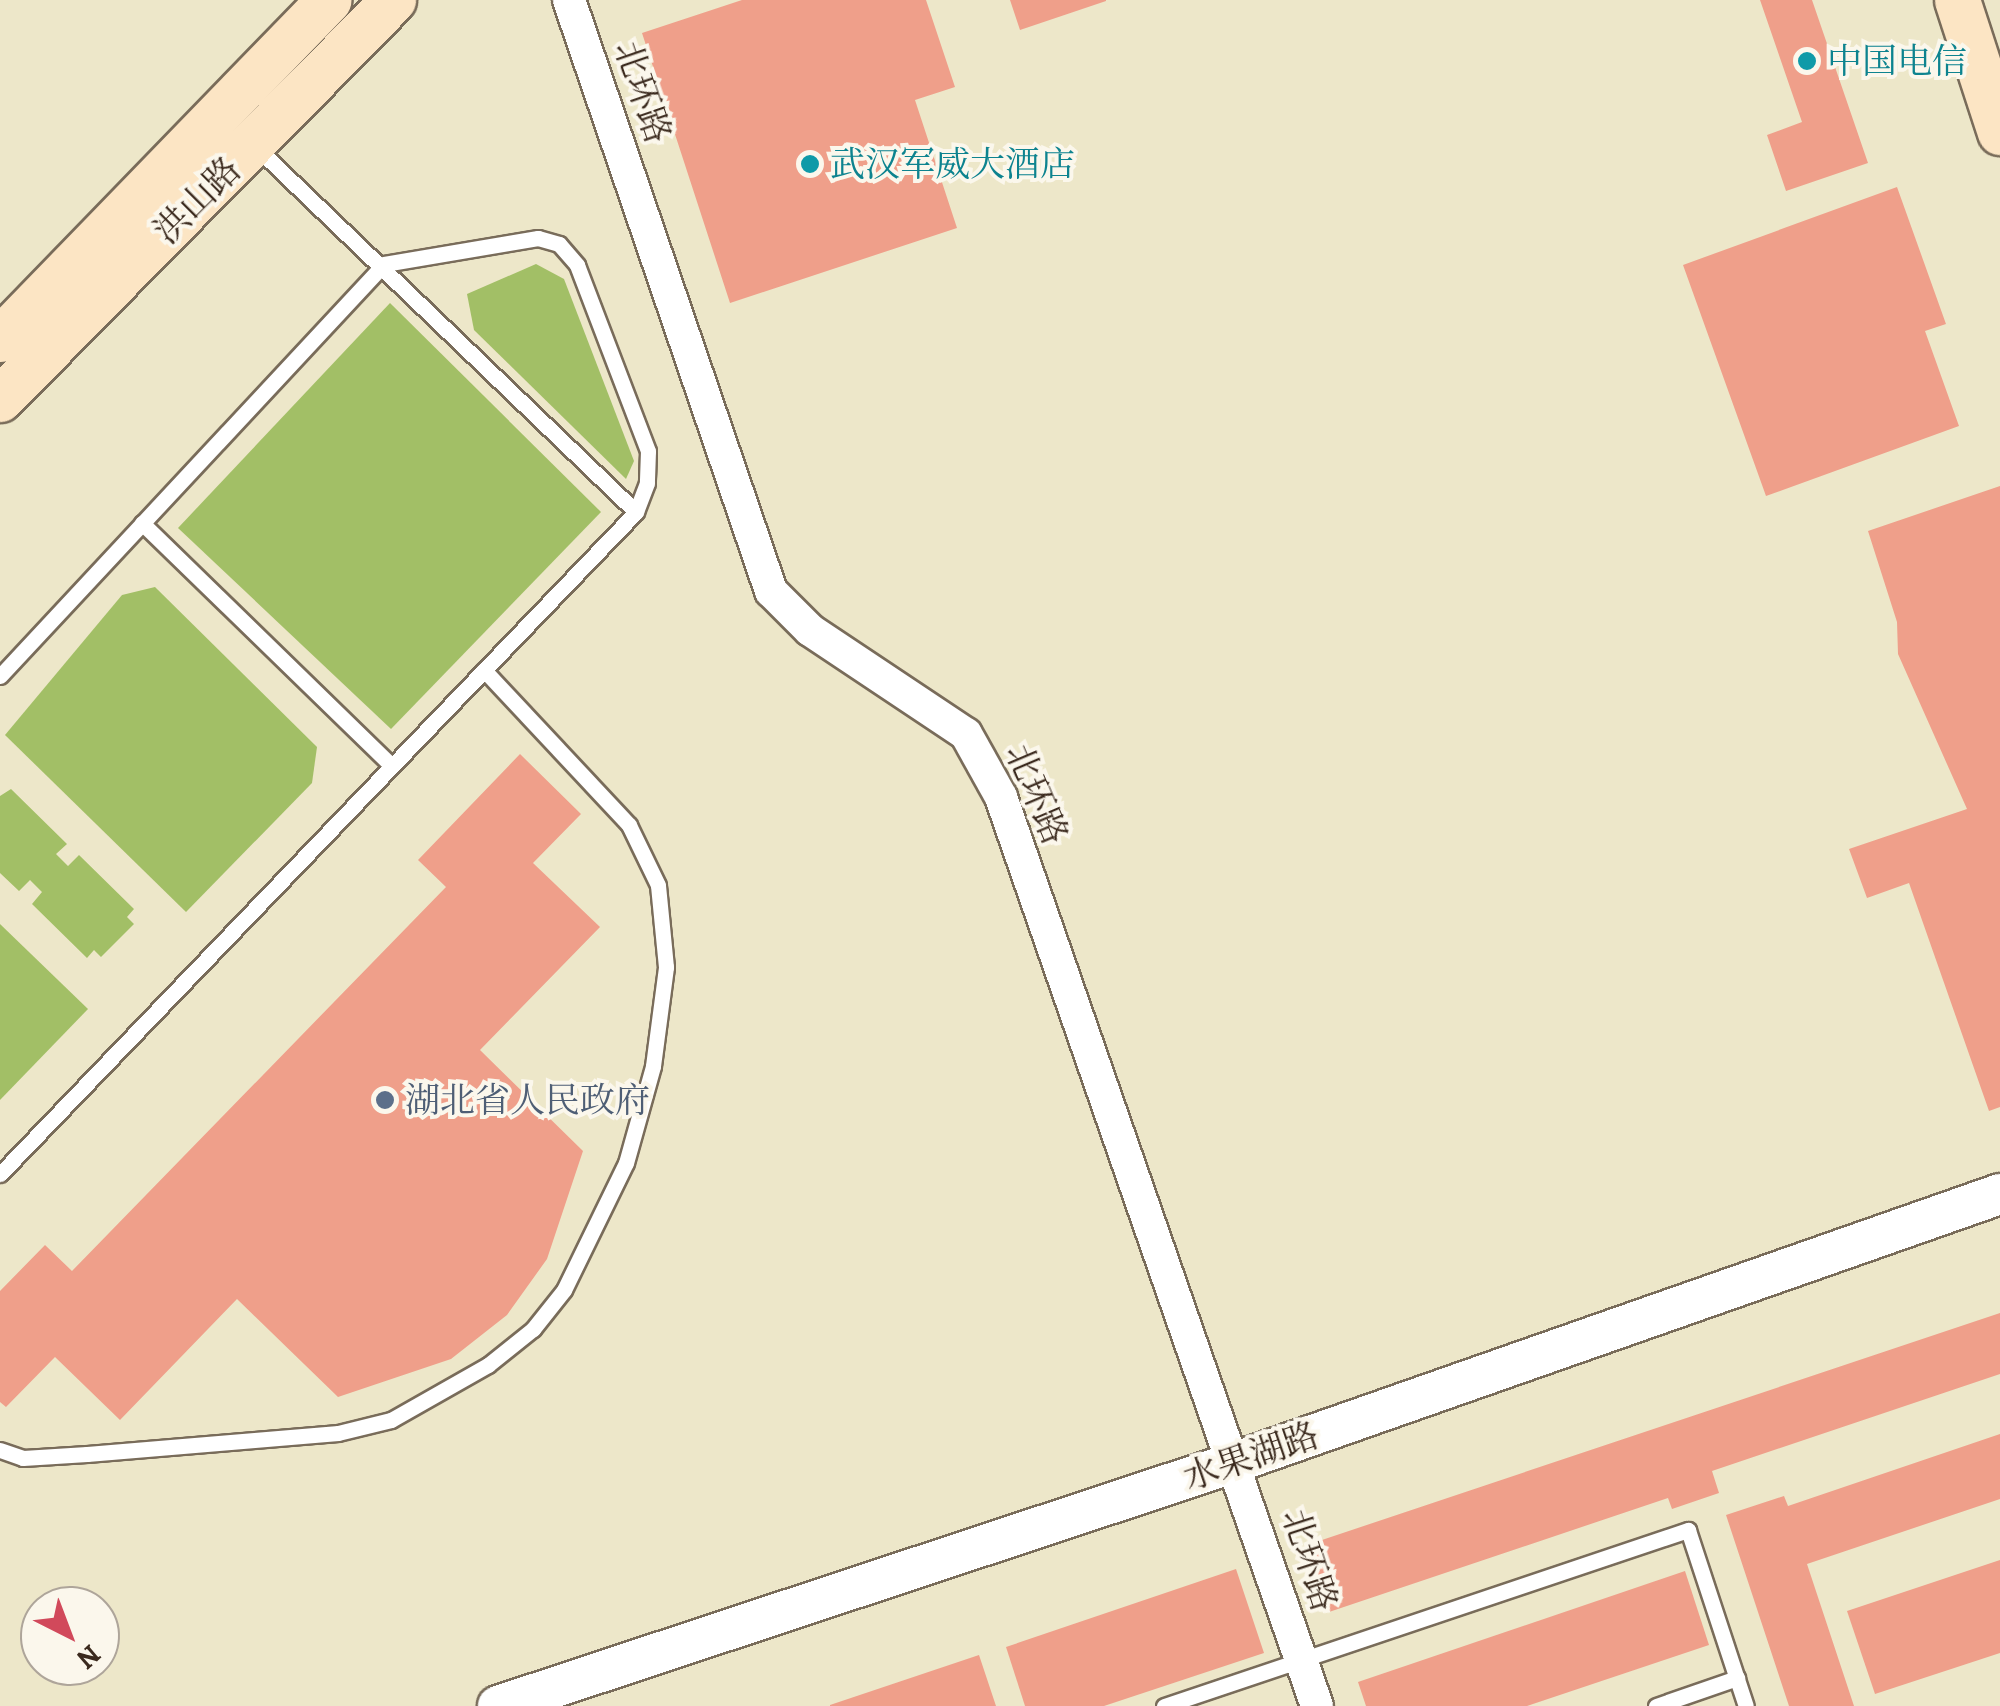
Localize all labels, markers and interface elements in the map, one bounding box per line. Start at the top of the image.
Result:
street label: 北环路 [606,36,680,148]
place label: 中国电信 [1827,40,1967,82]
marker: 中国电信 [1796,50,1818,72]
place label: 武汉军威大酒店 [830,143,1075,185]
street label: 洪山路 [145,148,249,252]
marker: 武汉军威大酒店 [799,153,821,175]
street label: 北环路 [997,737,1077,851]
place label: 湖北省人民政府 [405,1079,650,1121]
marker: 湖北省人民政府 [374,1089,396,1111]
street label: 水果湖路 [1178,1413,1324,1499]
street label: 北环路 [1274,1504,1346,1616]
north arrow [20,1586,120,1686]
text: N [68,1636,109,1678]

